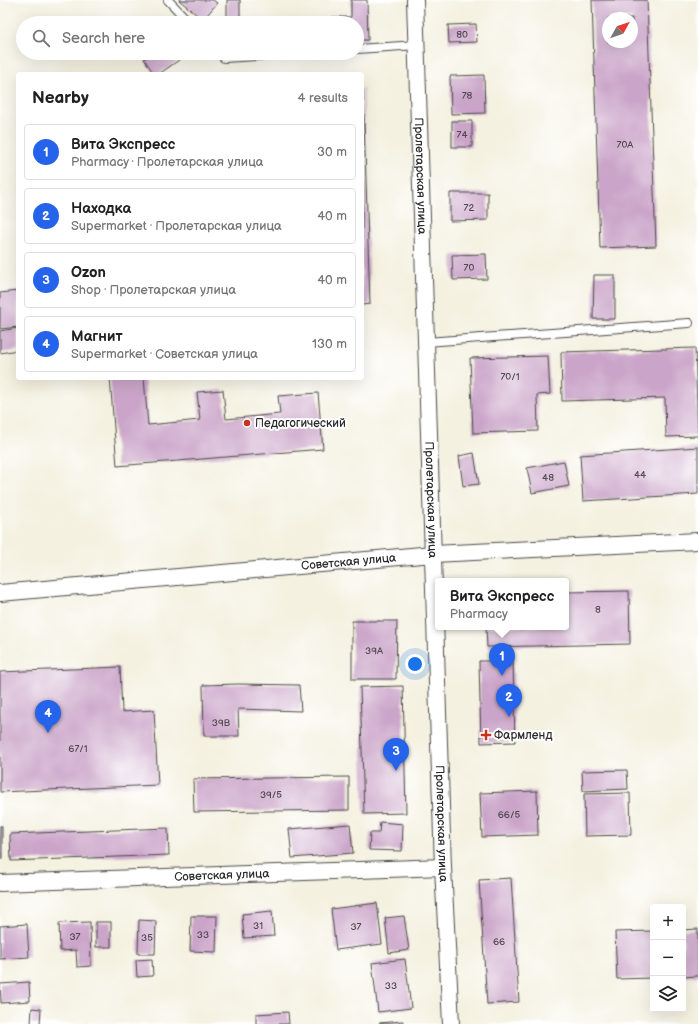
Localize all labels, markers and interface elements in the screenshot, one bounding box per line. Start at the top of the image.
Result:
north arrow [602,12,638,48]
search box [16,16,364,60]
icon: search [30,27,52,49]
text: Search here [62,29,145,48]
house number: 80 [456,29,468,41]
text: Nearby [32,88,89,108]
text: 4 results [298,90,348,106]
house number: 78 [462,90,473,102]
street label: Пролетарская улица [411,117,430,235]
house number: 74 [456,129,468,141]
text: Вита Экспресс [71,135,175,154]
house number: 70А [617,139,634,151]
text: 1 [43,144,49,160]
text: 30 m [317,144,347,160]
text: Pharmacy · Пролетарская улица [71,154,263,170]
text: Находка [71,199,131,218]
house number: 72 [464,202,475,214]
text: 2 [42,208,50,224]
text: 40 m [317,208,347,224]
text: Supermarket · Пролетарская улица [71,218,282,234]
house number: 70 [464,262,475,274]
text: Ozon [71,263,106,282]
text: 3 [42,272,50,288]
text: 40 m [317,272,347,288]
text: Shop · Пролетарская улица [71,282,236,298]
text: Магнит [71,327,123,346]
text: 4 [42,336,50,352]
text: 130 m [312,336,347,352]
text: Supermarket · Советская улица [71,346,258,362]
house number: 70/1 [500,371,520,383]
place label: Педагогический [255,416,346,431]
marker: Педагогический [242,418,252,428]
street label: Пролетарская улица [421,441,440,558]
house number: 44 [634,469,646,481]
house number: 48 [542,472,554,484]
street label: Советская улица [301,550,397,574]
popup [435,578,569,630]
text: Вита Экспресс [450,587,554,606]
house number: 8 [595,604,601,616]
text: Pharmacy [450,606,508,622]
pin: 1 [489,643,515,676]
house number: 39А [365,645,384,657]
your location [405,654,425,674]
pin: 2 [496,684,522,717]
pin: 4 [35,700,61,733]
house number: 39В [212,717,231,729]
place label: Фармленд [494,728,553,743]
marker: Фармленд [481,730,491,740]
pin: 3 [383,738,409,771]
house number: 67/1 [68,743,88,755]
street label: Пролетарская улица [432,765,451,882]
house number: 39/5 [260,789,282,801]
house number: 66/5 [498,809,520,821]
street label: Советская улица [174,866,270,885]
map controls [650,904,686,1012]
button: + [650,904,686,940]
house number: 31 [253,920,263,932]
house number: 37 [350,921,362,933]
house number: 33 [197,929,209,941]
house number: 37 [69,931,81,943]
house number: 35 [141,932,153,944]
house number: 66 [493,936,505,948]
button: − [650,940,686,976]
button: layers [650,976,686,1012]
house number: 33 [385,980,397,992]

